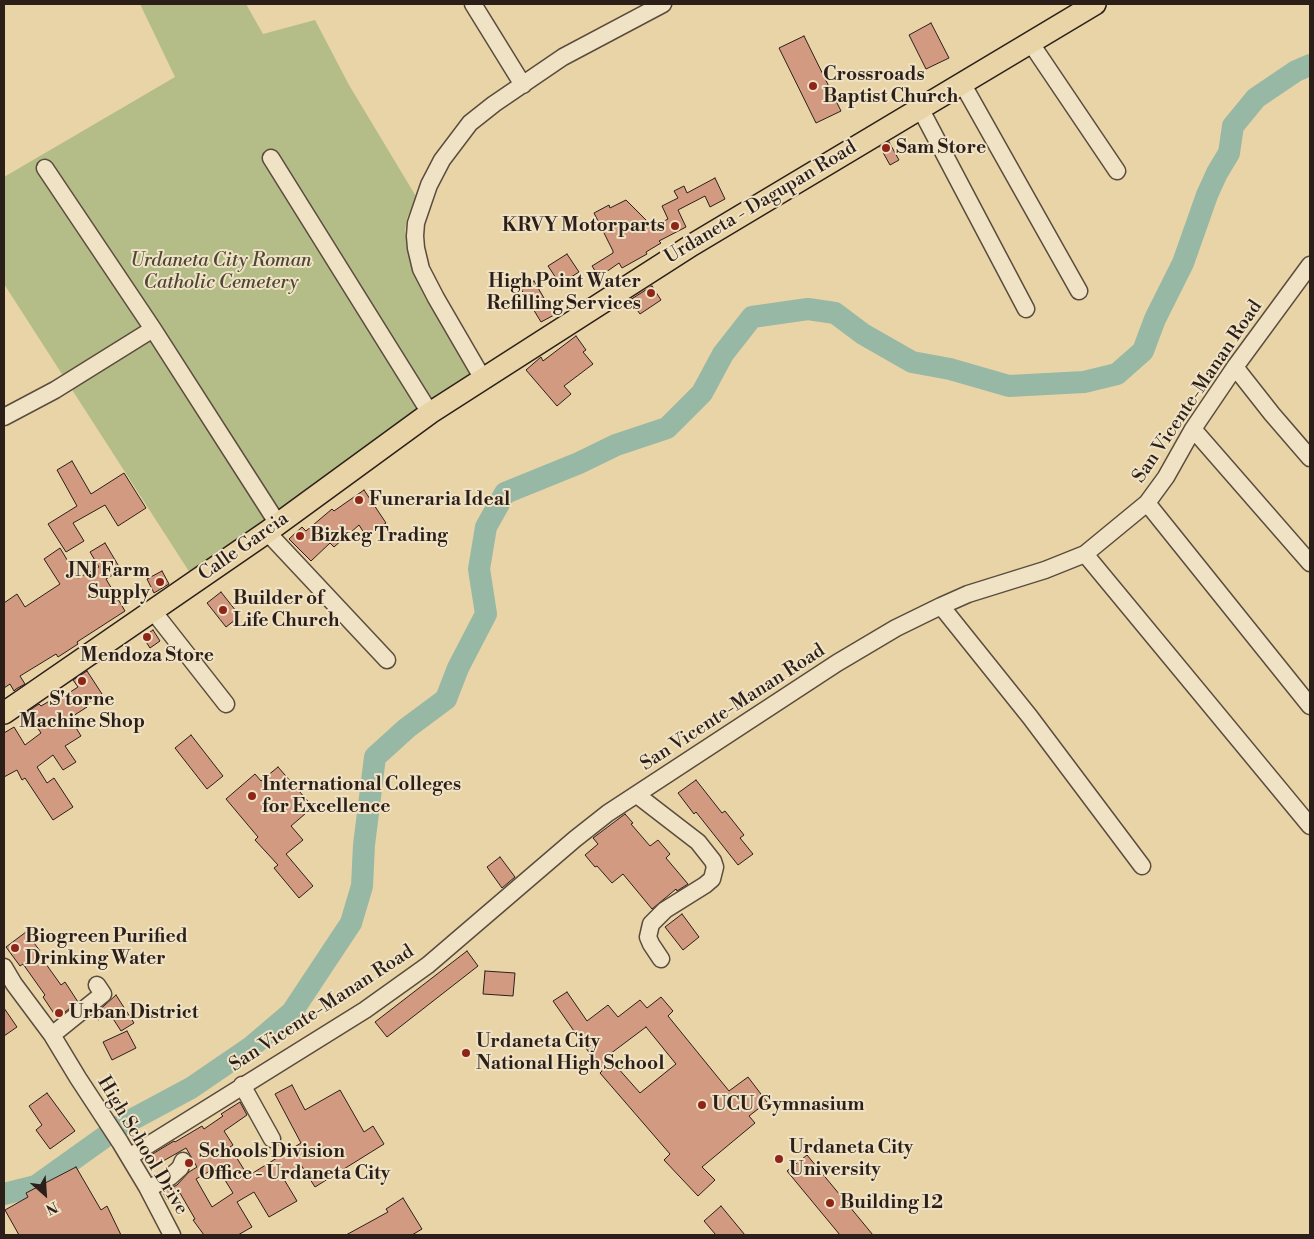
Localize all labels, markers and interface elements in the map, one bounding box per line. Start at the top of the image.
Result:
place label: Crossroads Baptist Church [823,64,958,108]
marker: Crossroads Baptist Church [807,80,819,92]
street label: Urdaneta - Dagupan Road [661,137,861,269]
place label: Sam Store [896,137,986,159]
marker: Sam Store [880,142,892,154]
place label: KRVY Motorparts [502,215,665,237]
marker: KRVY Motorparts [669,220,681,232]
park label: Urdaneta City Roman Catholic Cemetery [130,250,312,294]
place label: High Point Water Refilling Services [486,271,641,315]
marker: High Point Water Refilling Services [645,287,657,299]
street label: San Vicente-Manan Road [1128,296,1268,488]
place label: Funeraria Ideal [369,489,510,511]
marker: Funeraria Ideal [353,494,365,506]
street label: Calle Garcia [195,508,293,586]
place label: Bizkeg Trading [310,525,448,547]
marker: Bizkeg Trading [294,530,306,542]
place label: JNJ Farm Supply [68,560,150,604]
marker: JNJ Farm Supply [154,576,166,588]
place label: Builder of Life Church [233,588,339,632]
marker: Builder of Life Church [217,604,229,616]
marker: Mendoza Store [141,631,153,643]
street label: San Vicente-Manan Road [636,640,830,776]
place label: Mendoza Store [80,645,214,667]
marker: S'torne Machine Shop [76,675,88,687]
place label: S'torne Machine Shop [19,689,145,733]
place label: International Colleges for Excellence [262,774,461,818]
marker: International Colleges for Excellence [246,790,258,802]
place label: Biogreen Purified Drinking Water [25,926,188,970]
street label: San Vicente-Manan Road [225,941,419,1077]
marker: Biogreen Purified Drinking Water [9,942,21,954]
place label: Urban District [69,1002,198,1024]
marker: Urban District [53,1007,65,1019]
place label: Urdaneta City National High School [476,1031,664,1075]
marker: Urdaneta City National High School [460,1047,472,1059]
street label: High School Drive [92,1073,192,1219]
place label: UCU Gymnasium [712,1094,864,1116]
marker: UCU Gymnasium [696,1099,708,1111]
place label: Urdaneta City University [789,1137,913,1181]
place label: Schools Division Office - Urdaneta City [199,1141,390,1185]
marker: Urdaneta City University [773,1153,785,1165]
marker: Schools Division Office - Urdaneta City [183,1157,195,1169]
north arrow [20,1169,70,1219]
place label: Building 12 [840,1192,943,1214]
text: N [43,1197,61,1218]
marker: Building 12 [824,1197,836,1209]

